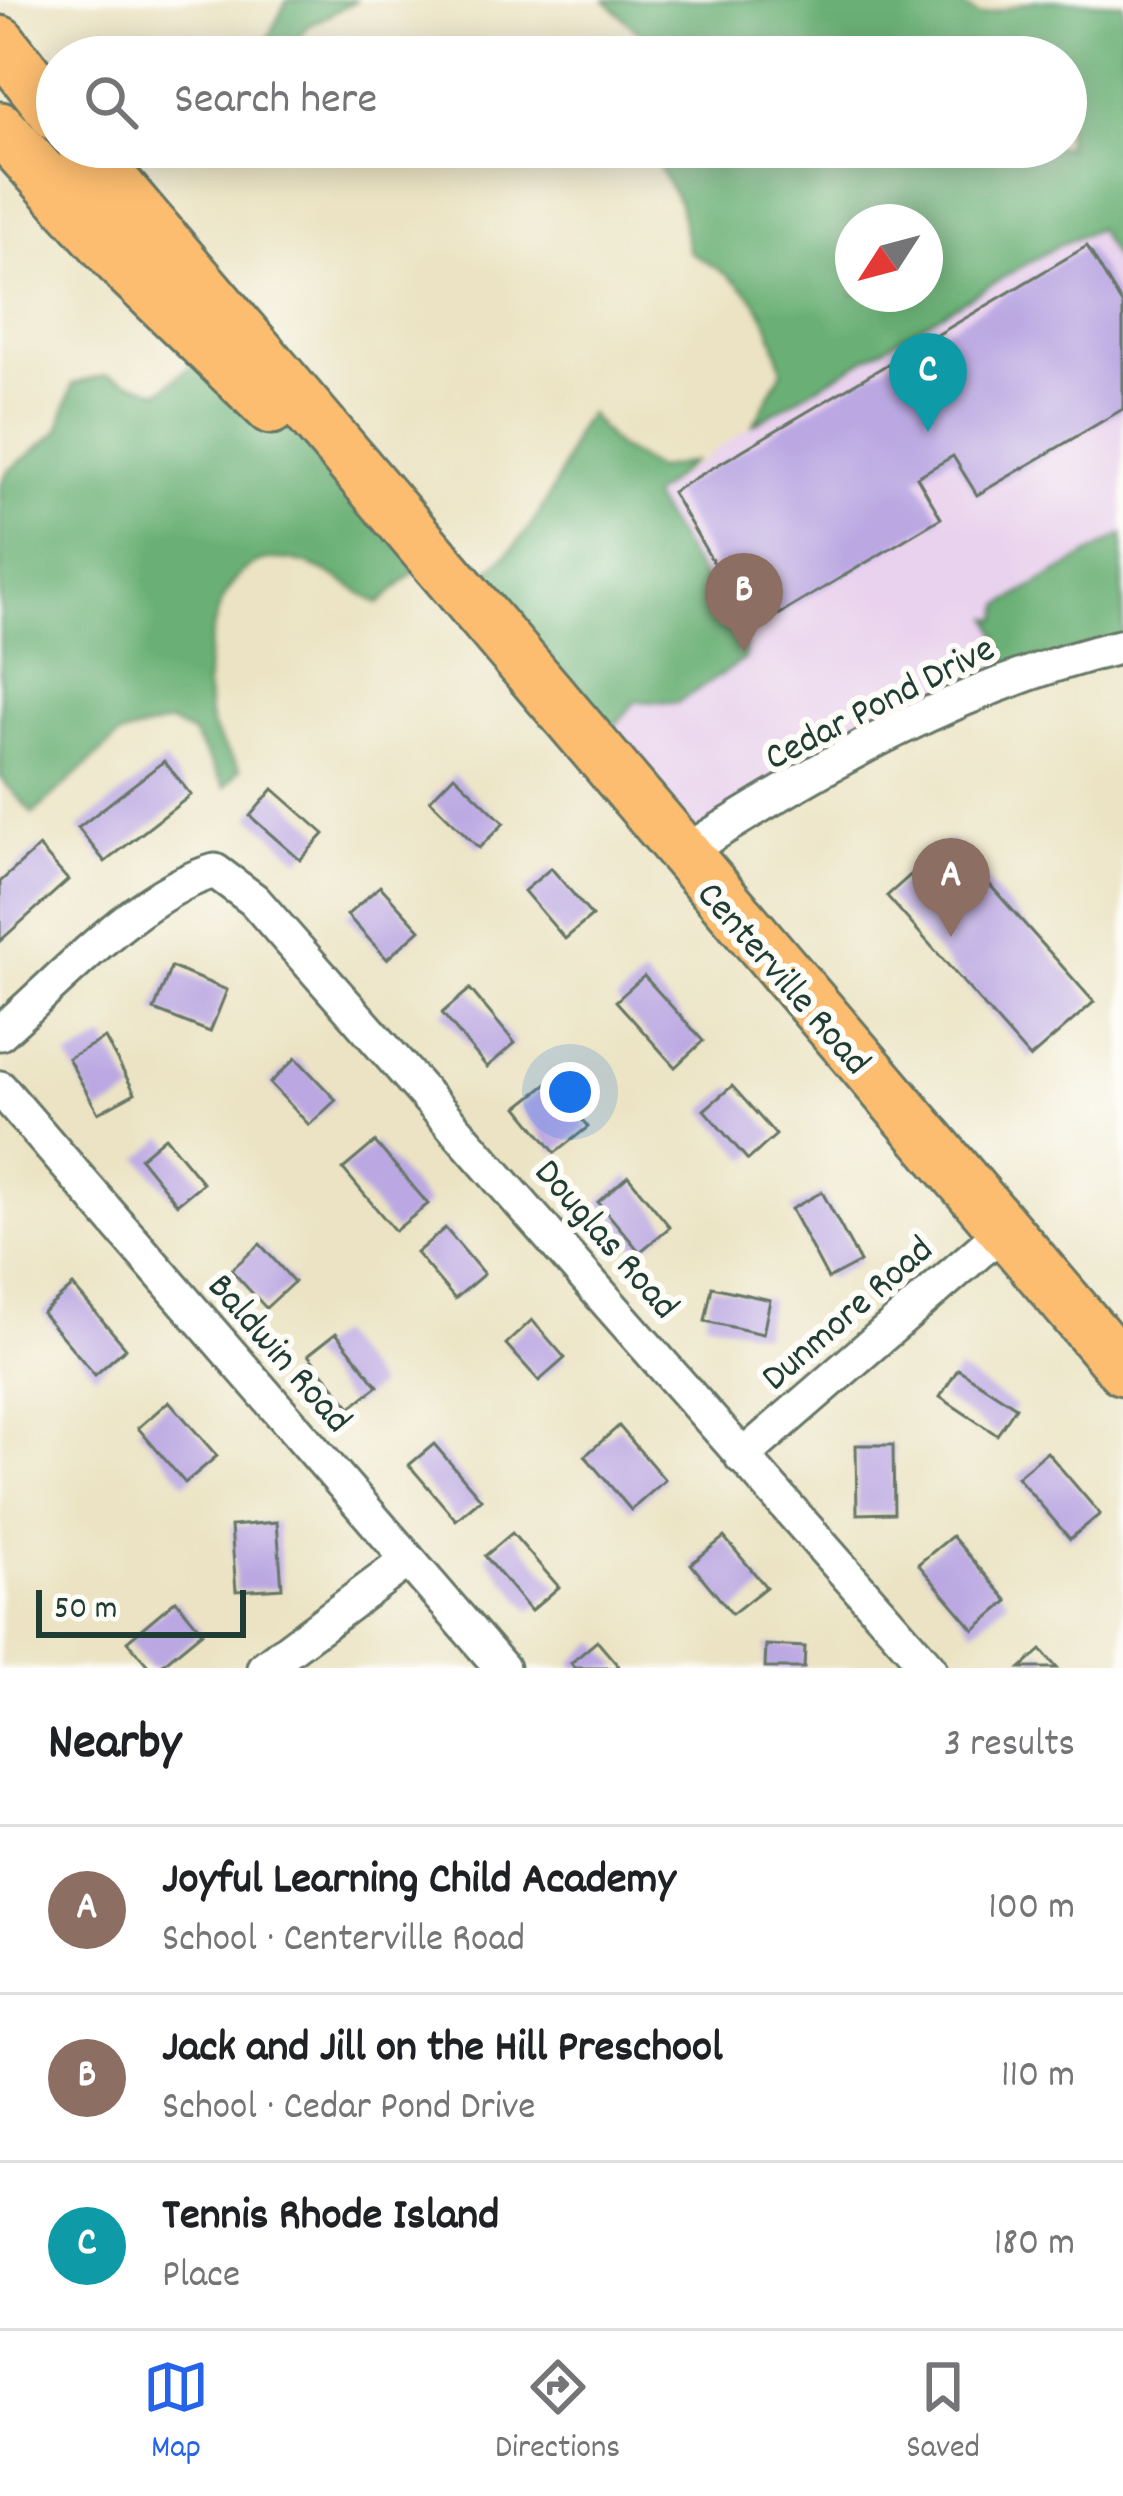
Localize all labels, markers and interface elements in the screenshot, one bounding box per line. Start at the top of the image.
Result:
search box [36,36,1087,168]
icon: search [78,69,144,135]
text: Search here [174,70,377,134]
north arrow [835,204,943,312]
pin: C [889,333,967,432]
pin: B [705,553,783,652]
street label: Cedar Pond Drive [756,624,1006,787]
pin: A [912,838,990,937]
street label: Centerville Road [681,871,881,1089]
your location [540,1062,600,1122]
street label: Douglas Road [519,1149,690,1334]
street label: Dunmore Road [751,1225,948,1406]
street label: Baldwin Road [192,1263,362,1447]
scale bar [36,1584,246,1637]
text: 50 m [54,1587,118,1634]
text: Nearby [48,1710,181,1782]
text: 3 results [944,1719,1075,1774]
text: Joyful Learning Child Academy [162,1850,676,1914]
text: A [76,1882,98,1937]
text: 100 m [988,1882,1075,1937]
text: School · Centerville Road [162,1914,525,1969]
text: Jack and Jill on the Hill Preschool [162,2018,723,2082]
text: B [78,2050,96,2105]
text: 110 m [1001,2050,1075,2105]
text: School · Cedar Pond Drive [162,2082,535,2137]
text: Tennis Rhode Island [162,2186,499,2250]
text: C [77,2218,97,2273]
text: 180 m [994,2218,1075,2273]
text: Place [162,2250,240,2305]
tab: Map [143,2354,209,2473]
tab: Directions [495,2354,620,2473]
tab: Saved [906,2354,980,2473]

